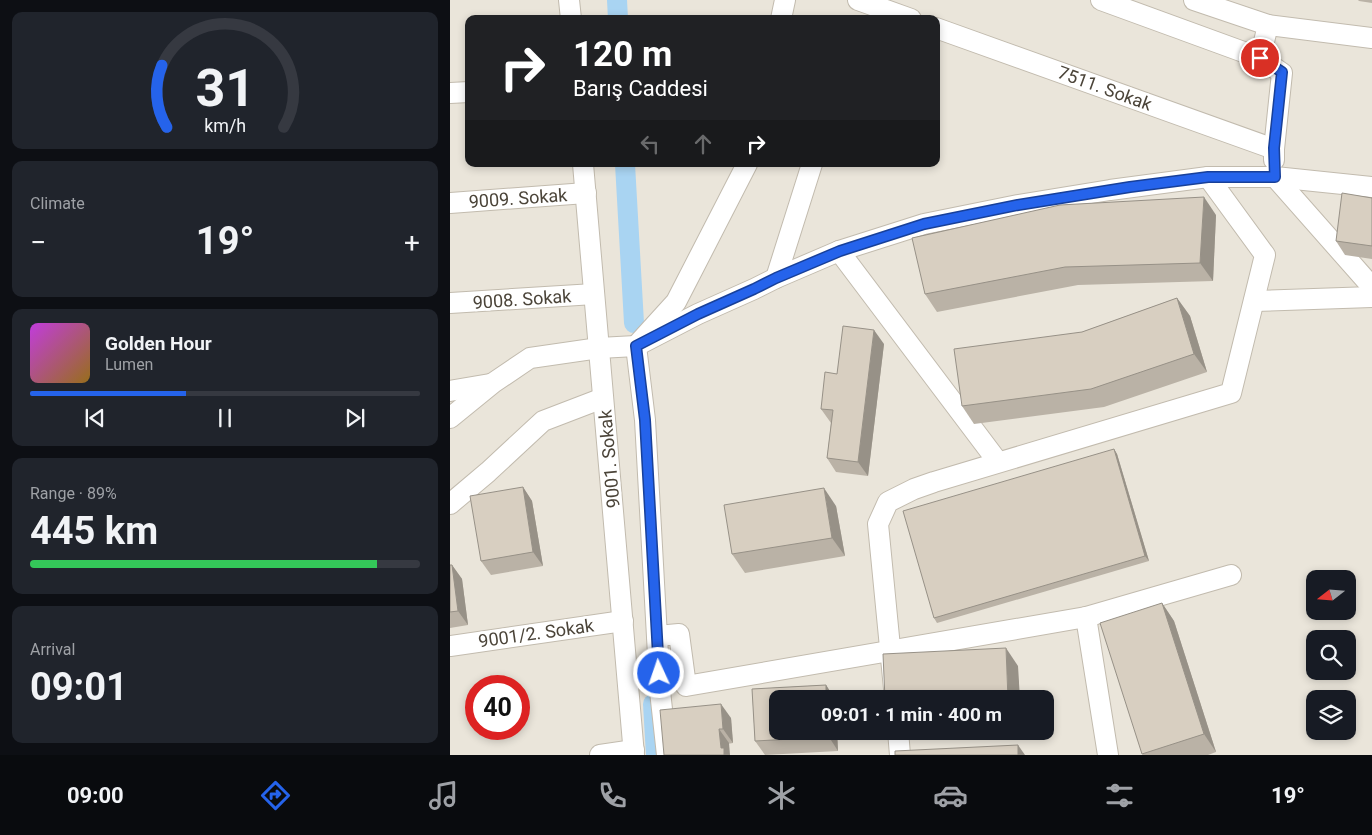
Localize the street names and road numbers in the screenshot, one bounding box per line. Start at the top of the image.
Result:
street label: 7511. Sokak [1055,61,1156,115]
street label: 9009. Sokak [468,184,569,212]
street label: 9008. Sokak [472,285,573,313]
street label: 9001. Sokak [594,408,624,509]
street label: 9001/2. Sokak [477,614,596,651]

